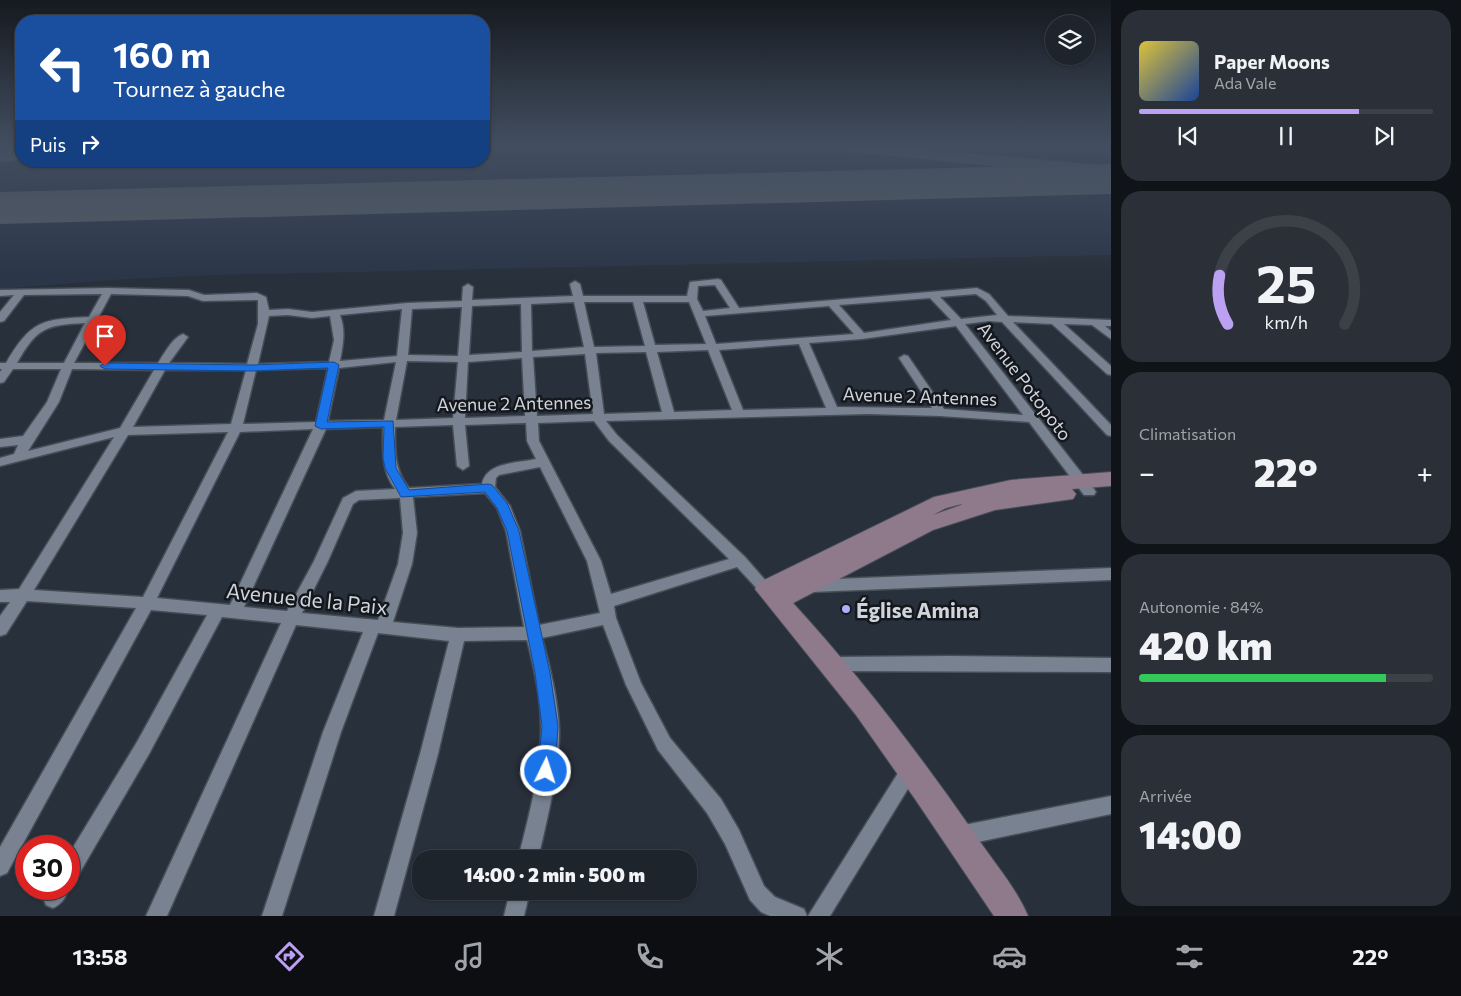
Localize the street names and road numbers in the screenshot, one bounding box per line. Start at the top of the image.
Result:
street label: Avenue Potopoto [973,318,1077,444]
street label: Avenue 2 Antennes [842,382,998,410]
street label: Avenue 2 Antennes [436,391,592,415]
street label: Avenue de la Paix [225,577,389,619]

